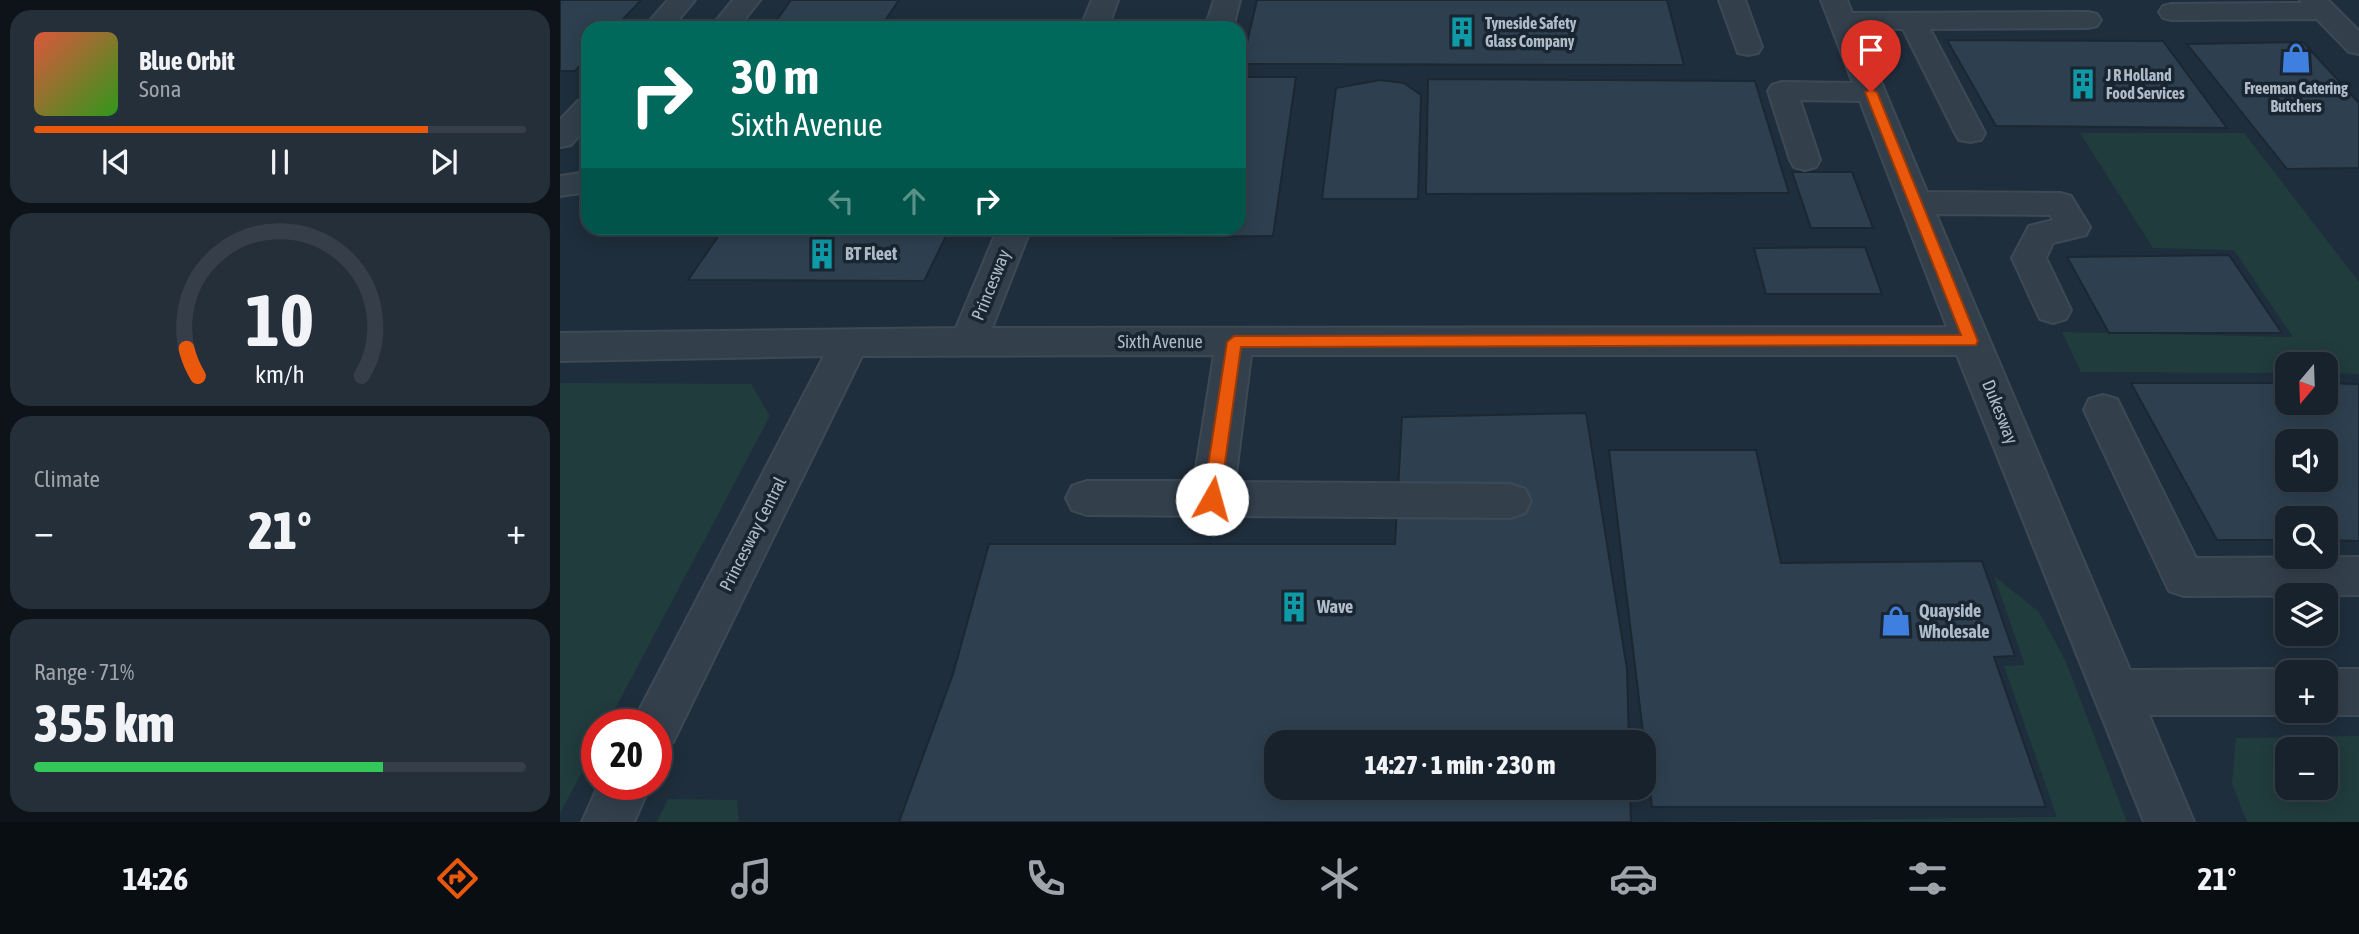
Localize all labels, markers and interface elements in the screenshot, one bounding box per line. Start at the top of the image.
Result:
place label: Tyneside Safety Glass Company [1485,14,1577,50]
building icon: Tyneside Safety Glass Company [1445,15,1479,49]
pin [1841,20,1901,92]
icon: arrive [1852,31,1890,69]
shop icon: Freeman Catering Butchers [2279,41,2313,75]
text: Blue Orbit [139,46,235,76]
text: 30 m [731,48,819,104]
icon: right [616,49,707,140]
place label: J R Holland Food Services [2105,66,2185,102]
building icon: J R Holland Food Services [2066,67,2100,101]
text: Sona [139,76,181,102]
place label: Freeman Catering Butchers [2244,79,2348,115]
text: Sixth Avenue [731,106,882,143]
icon: previous [97,143,135,181]
icon: pause [261,143,299,181]
icon: next [425,143,463,181]
icon: left [822,182,860,220]
icon: ahead [895,182,933,220]
icon: right [968,182,1006,220]
building icon: BT Fleet [805,237,839,271]
place label: BT Fleet [845,243,898,264]
street label: Princesway [967,246,1014,323]
text: 10 [246,278,314,361]
street label: Sixth Avenue [1117,331,1203,352]
north arrow [2275,352,2338,415]
map controls [2275,352,2338,800]
text: km/h [255,359,305,387]
street label: Dukesway [1978,377,2023,447]
button: sound [2275,429,2338,492]
position arrow [1175,462,1249,536]
text: Climate [34,466,100,492]
street label: Princesway Central [715,473,790,594]
text: 21° [248,500,312,560]
button: search [2275,506,2338,569]
text: − [34,509,54,552]
text: + [506,509,526,552]
button: layers [2275,583,2338,646]
building icon: Wave [1277,590,1311,624]
place label: Wave [1316,596,1353,617]
place label: Quayside Wholesale [1918,600,1990,642]
shop icon: Quayside Wholesale [1879,604,1913,638]
text: Range · 71% [34,659,134,685]
button: + [2275,660,2338,723]
text: 355 km [34,693,175,753]
speed limit sign: 20 [581,709,672,800]
button: − [2275,737,2338,800]
text: 14:27 · 1 min · 230 m [1365,750,1555,780]
icon: directions [433,854,482,903]
icon: music [727,854,776,903]
icon: phone [1021,854,1070,903]
icon: climate [1315,854,1364,903]
icon: car [1609,854,1658,903]
icon: filters [1903,854,1952,903]
text: 14:26 [123,860,188,897]
text: 21° [2197,860,2236,897]

